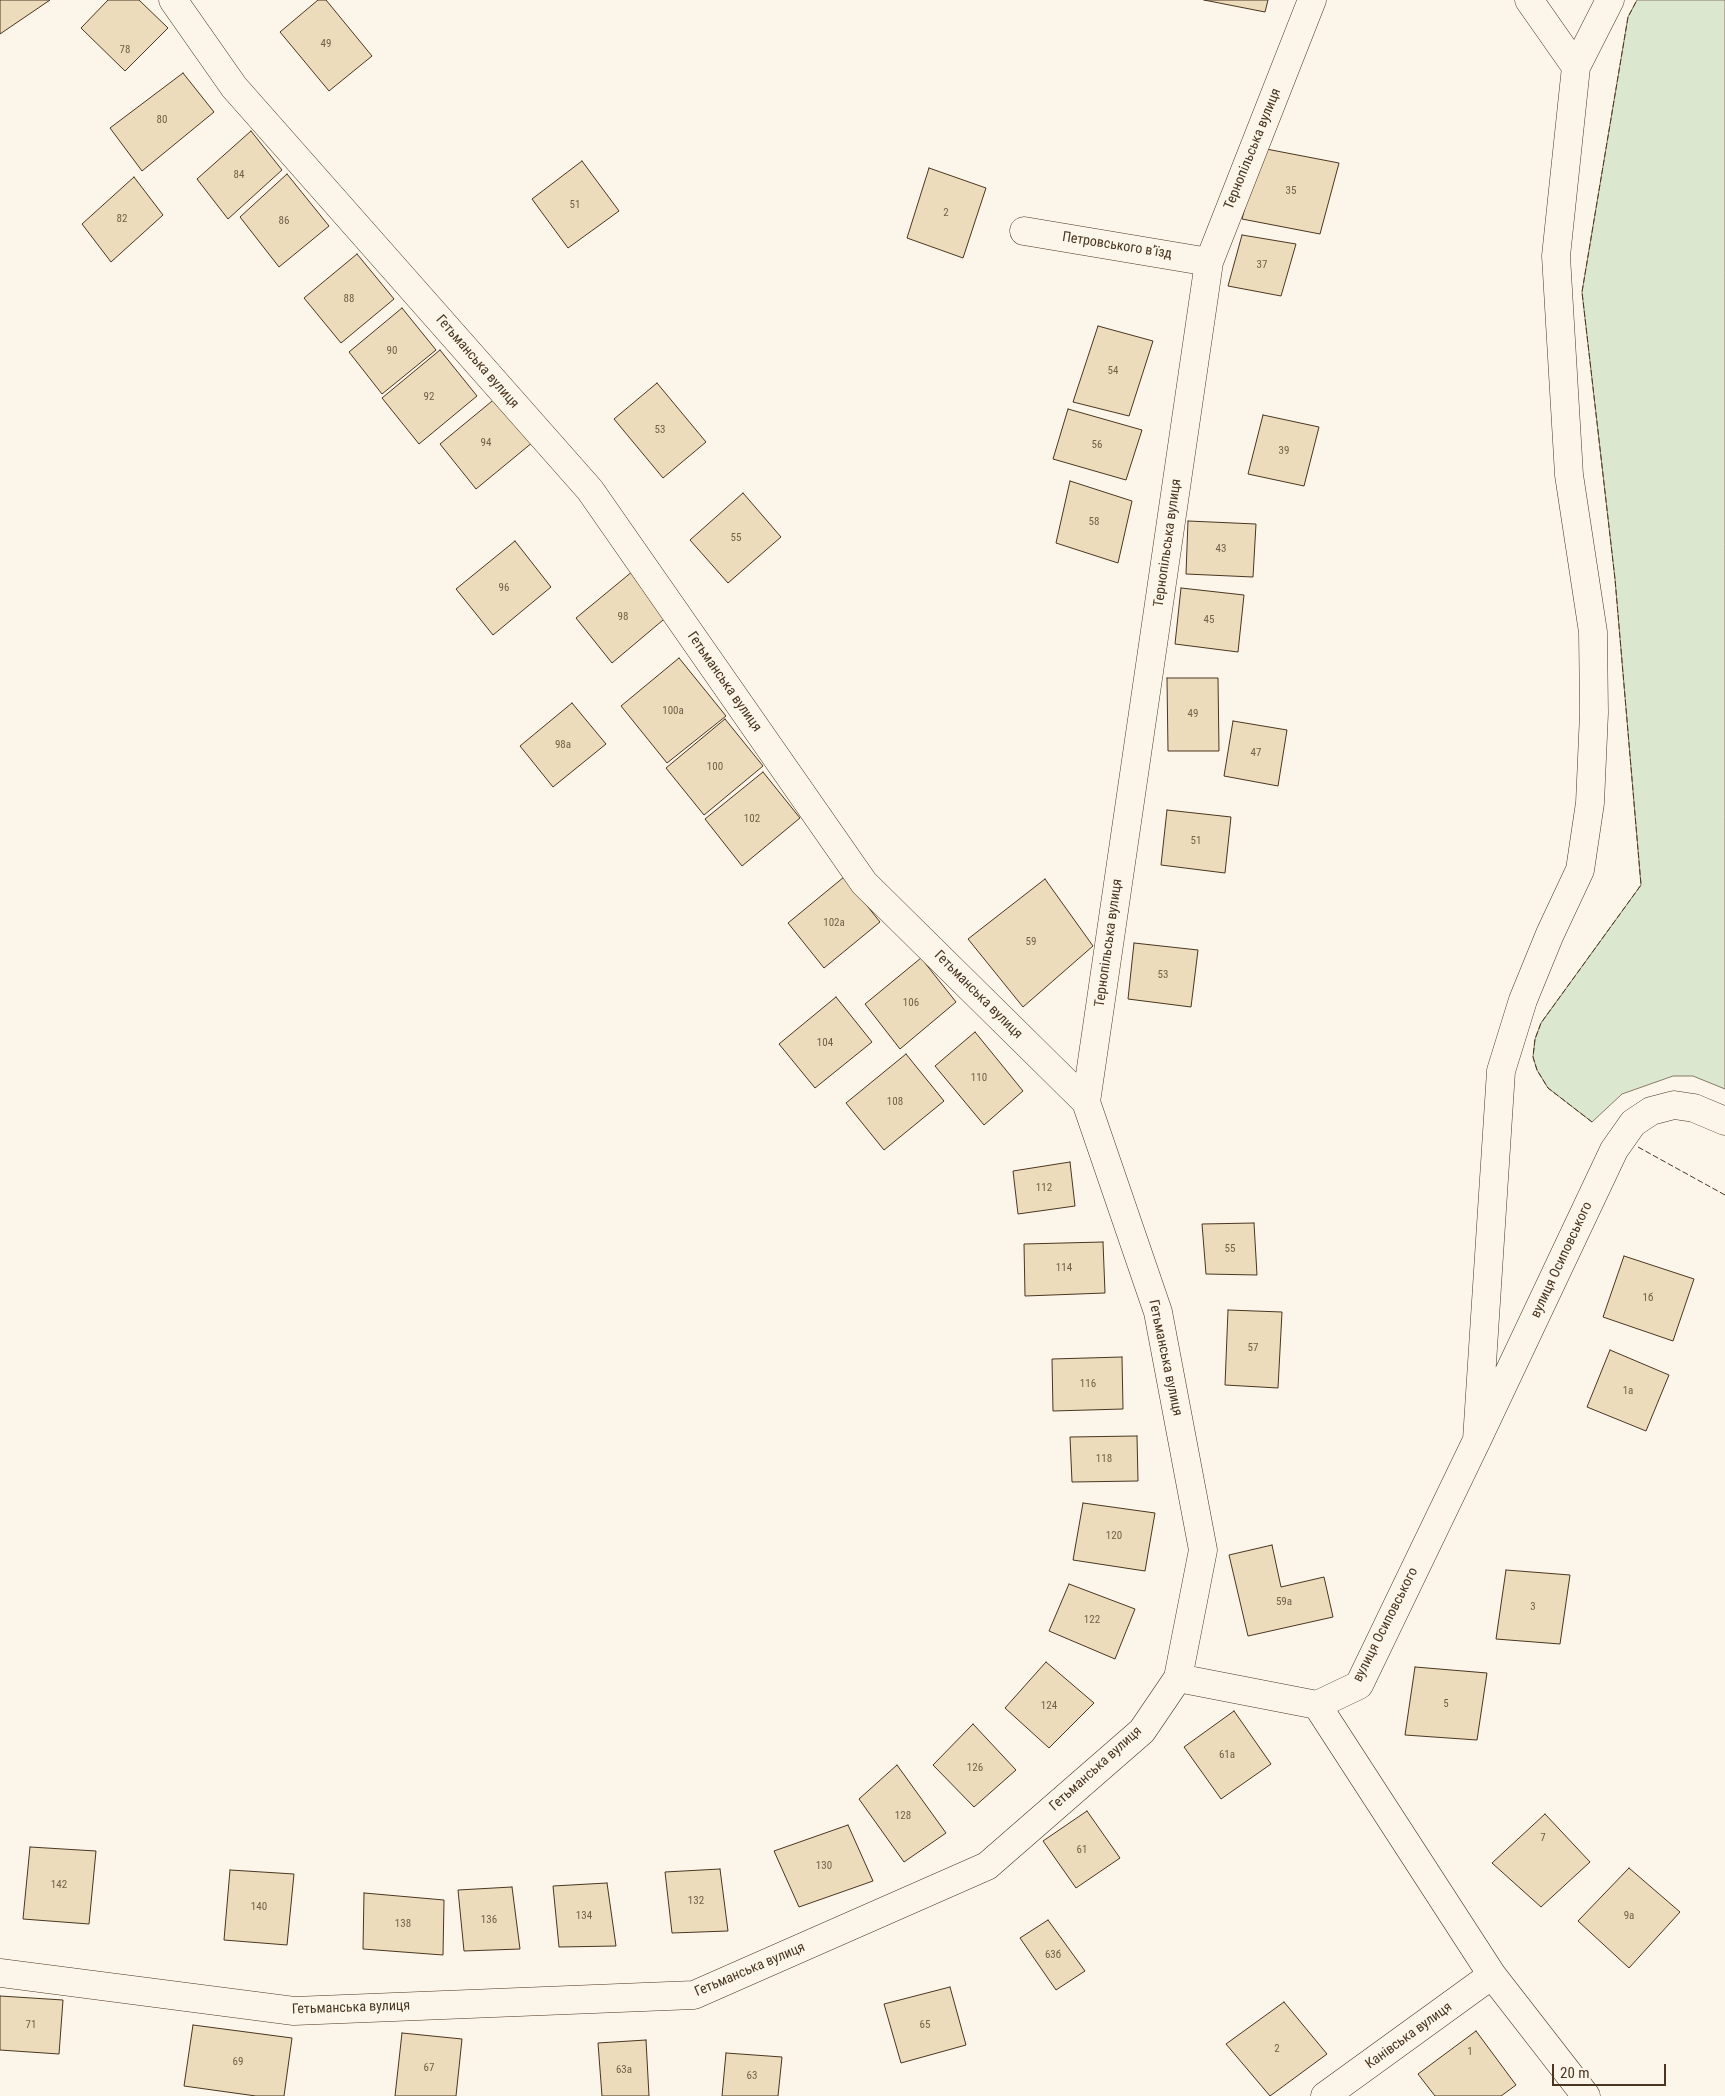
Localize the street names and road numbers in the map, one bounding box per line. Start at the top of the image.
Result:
street label: Тернопільська вулиця [1221,86,1285,212]
street label: Петровського в’їзд [1061,229,1173,263]
street label: Гетьманська вулиця [432,312,522,412]
street label: Тернопільська вулиця [1151,478,1185,608]
street label: Гетьманська вулиця [683,629,765,735]
street label: Тернопільська вулиця [1092,878,1126,1008]
street label: Гетьманська вулиця [930,947,1026,1043]
street label: вулиця Осиповського [1528,1199,1596,1321]
street label: Гетьманська вулиця [1144,1298,1186,1418]
street label: вулиця Осиповського [1350,1565,1422,1685]
street label: Гетьманська вулиця [1046,1723,1146,1815]
street label: Гетьманська вулиця [692,1939,808,2001]
street label: Гетьманська вулиця [292,1998,410,2018]
street label: Канівська вулиця [1363,1999,1455,2073]

